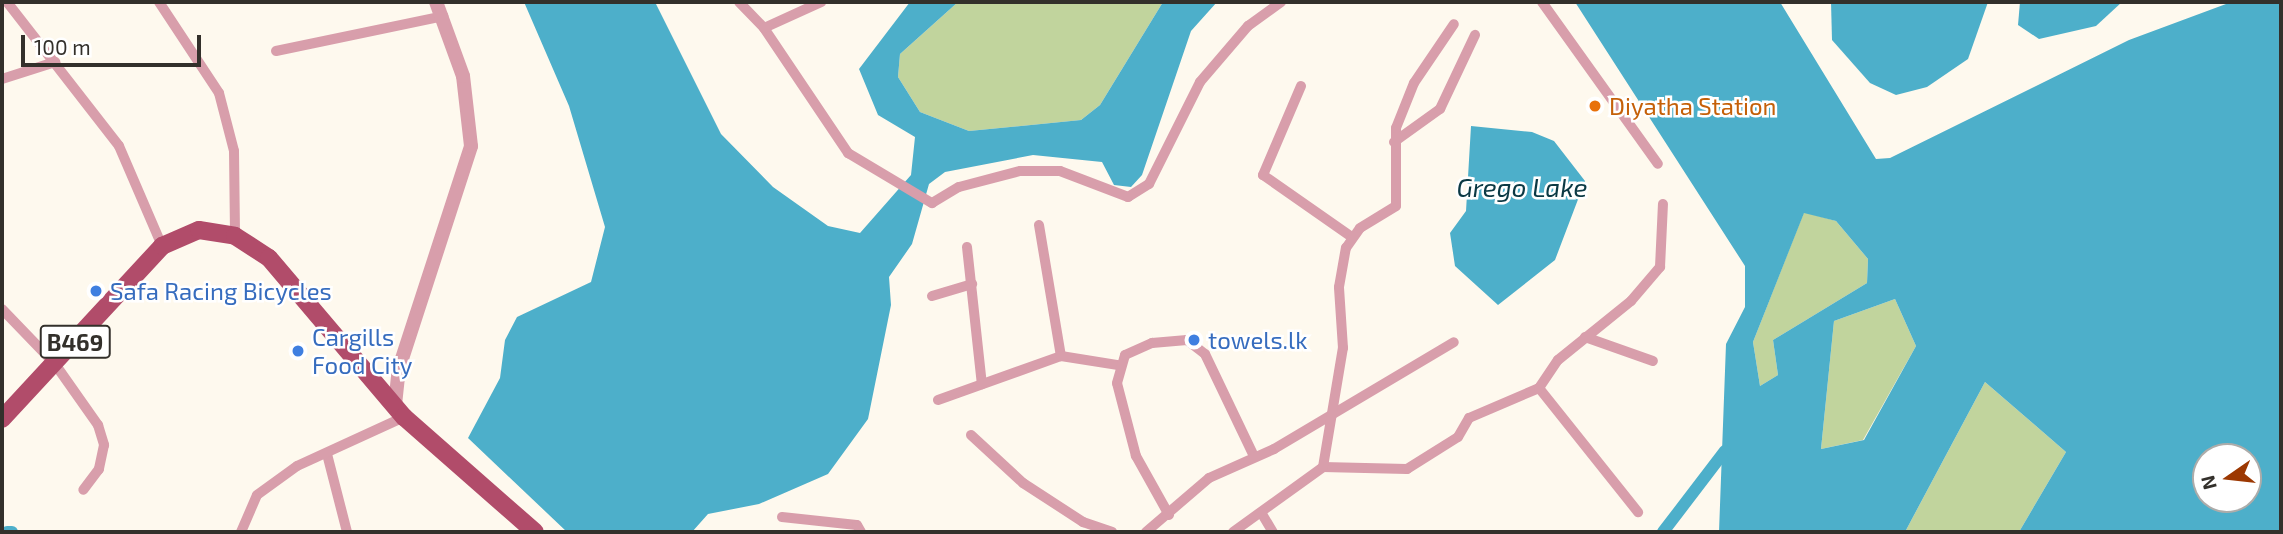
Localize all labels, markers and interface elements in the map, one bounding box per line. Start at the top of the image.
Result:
scale bar [24,21,205,65]
text: 100 m [34,34,91,59]
place label: Diyatha Station [1609,92,1777,120]
marker: Diyatha Station [1587,98,1603,114]
water label: Grego Lake [1456,171,1588,203]
place label: Safa Racing Bicycles [110,277,332,305]
marker: Safa Racing Bicycles [88,283,104,299]
road number: B469 [38,322,112,362]
place label: Cargills Food City [312,323,412,379]
place label: towels.lk [1208,326,1307,354]
marker: towels.lk [1186,332,1202,348]
marker: Cargills Food City [290,343,306,359]
north arrow [2192,443,2262,513]
text: N [2195,473,2221,492]

